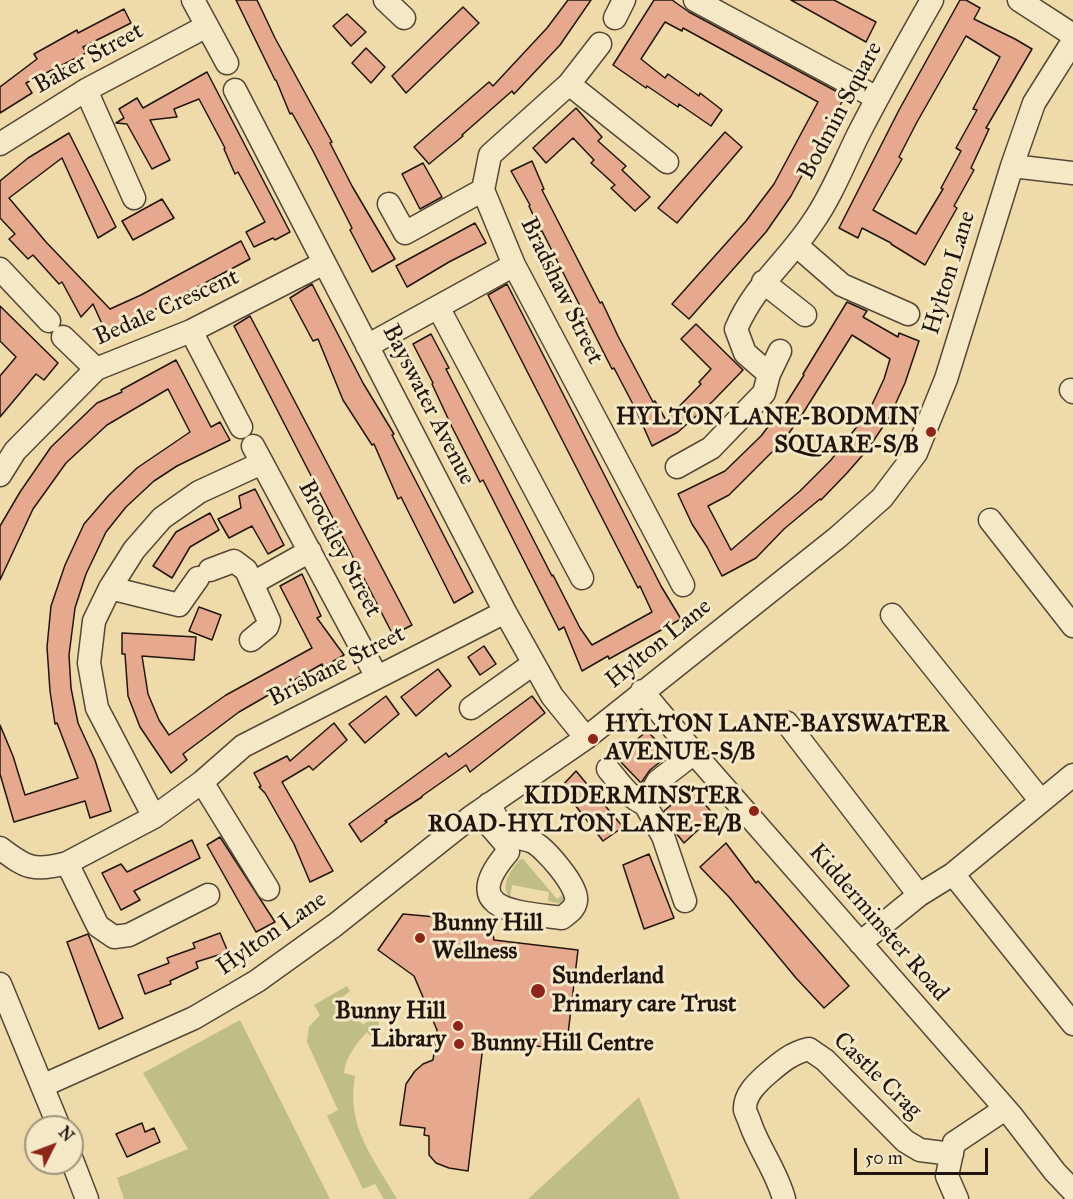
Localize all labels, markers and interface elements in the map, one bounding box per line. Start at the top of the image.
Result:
street label: Baker Street [29,17,149,101]
street label: Bodmin Square [793,37,889,185]
street label: Hylton Lane [918,208,982,338]
street label: Bradshaw Street [513,213,609,369]
street label: Bedale Crescent [90,263,244,353]
street label: Bayswater Avenue [375,320,481,490]
place label: HYLTON LANE-BODMIN SQUARE-S/B [616,404,919,460]
marker: HYLTON LANE-BODMIN SQUARE-S/B [924,425,938,439]
street label: Brockley Street [291,476,387,622]
street label: Hylton Lane [600,593,718,695]
street label: Brisbane Street [264,620,410,714]
place label: HYLTON LANE-BAYSWATER AVENUE-S/B [605,711,949,767]
marker: HYLTON LANE-BAYSWATER AVENUE-S/B [586,732,600,746]
place label: KIDDERMINSTER ROAD-HYLTON LANE-E/B [428,783,742,839]
marker: KIDDERMINSTER ROAD-HYLTON LANE-E/B [747,804,761,818]
street label: Kidderminster Road [802,838,954,1008]
street label: Hylton Lane [212,886,332,982]
place label: Bunny Hill Wellness [432,910,543,966]
marker: Bunny Hill Wellness [413,931,427,945]
place label: Sunderland Primary care Trust [552,963,736,1019]
marker: Sunderland Primary care Trust [529,982,547,1000]
place label: Bunny Hill Library [335,998,446,1054]
marker: Bunny Hill Library [451,1019,465,1033]
street label: Castle Crag [827,1027,927,1125]
place label: Bunny Hill Centre [471,1030,654,1058]
marker: Bunny Hill Centre [452,1037,466,1051]
north arrow [24,1115,84,1175]
text: N [55,1123,78,1145]
scale bar [857,1136,990,1174]
text: 50 m [865,1147,903,1169]

